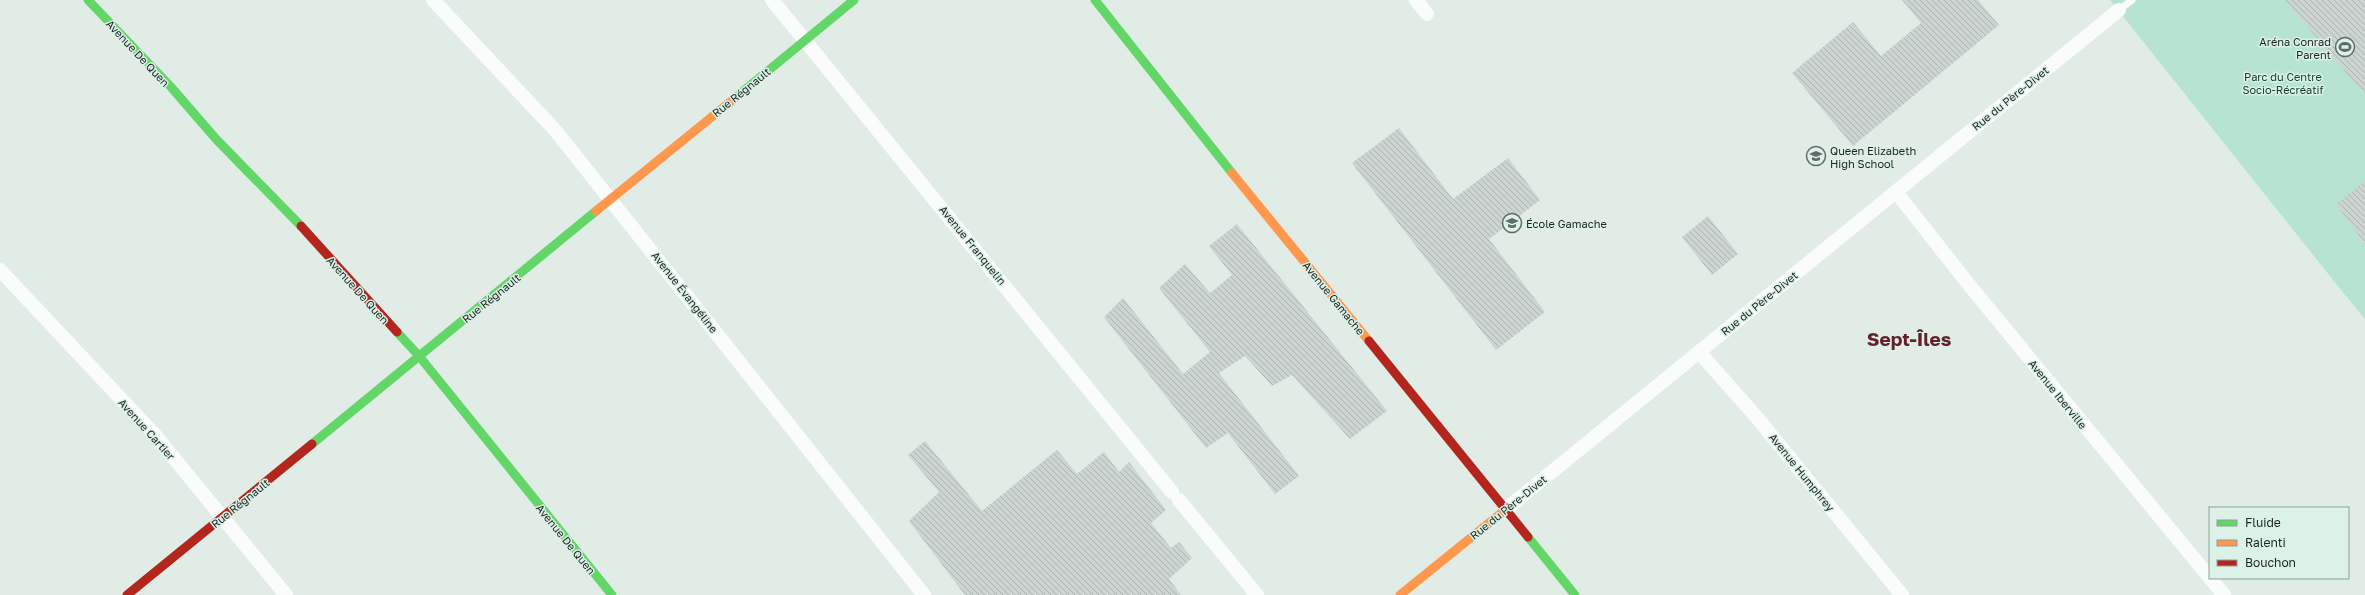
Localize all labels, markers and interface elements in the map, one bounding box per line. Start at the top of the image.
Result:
street label: Avenue De Quen [104,17,172,89]
place label: Aréna Conrad Parent [2259,35,2331,61]
sports icon: Aréna Conrad Parent [2334,36,2356,58]
street label: Rue du Père-Divet [1969,63,2051,133]
street label: Rue Régnault [709,65,773,119]
park label: Parc du Centre Socio-Récréatif [2242,70,2324,96]
place label: Queen Elizabeth High School [1830,144,1916,170]
school or university icon: Queen Elizabeth High School [1805,145,1827,167]
street label: Avenue Franquelin [937,203,1009,287]
school or university icon: École Gamache [1501,212,1523,234]
place label: École Gamache [1526,217,1607,230]
street label: Avenue Évangéline [649,249,721,335]
street label: Avenue De Quen [324,254,392,326]
street label: Avenue Gamache [1300,259,1368,337]
street label: Rue du Père-Divet [1718,268,1800,338]
street label: Rue Régnault [459,271,523,325]
district label: Sept-Îles [1867,327,1952,350]
street label: Avenue Iberville [2026,357,2090,431]
street label: Avenue Cartier [116,396,178,463]
street label: Avenue Humphrey [1767,430,1837,514]
street label: Rue du Père-Divet [1467,472,1549,542]
street label: Rue Régnault [208,476,272,530]
street label: Avenue De Quen [534,501,598,577]
legend [2209,507,2349,579]
text: Fluide [2245,515,2281,530]
text: Ralenti [2245,535,2286,550]
text: Bouchon [2245,555,2296,570]

